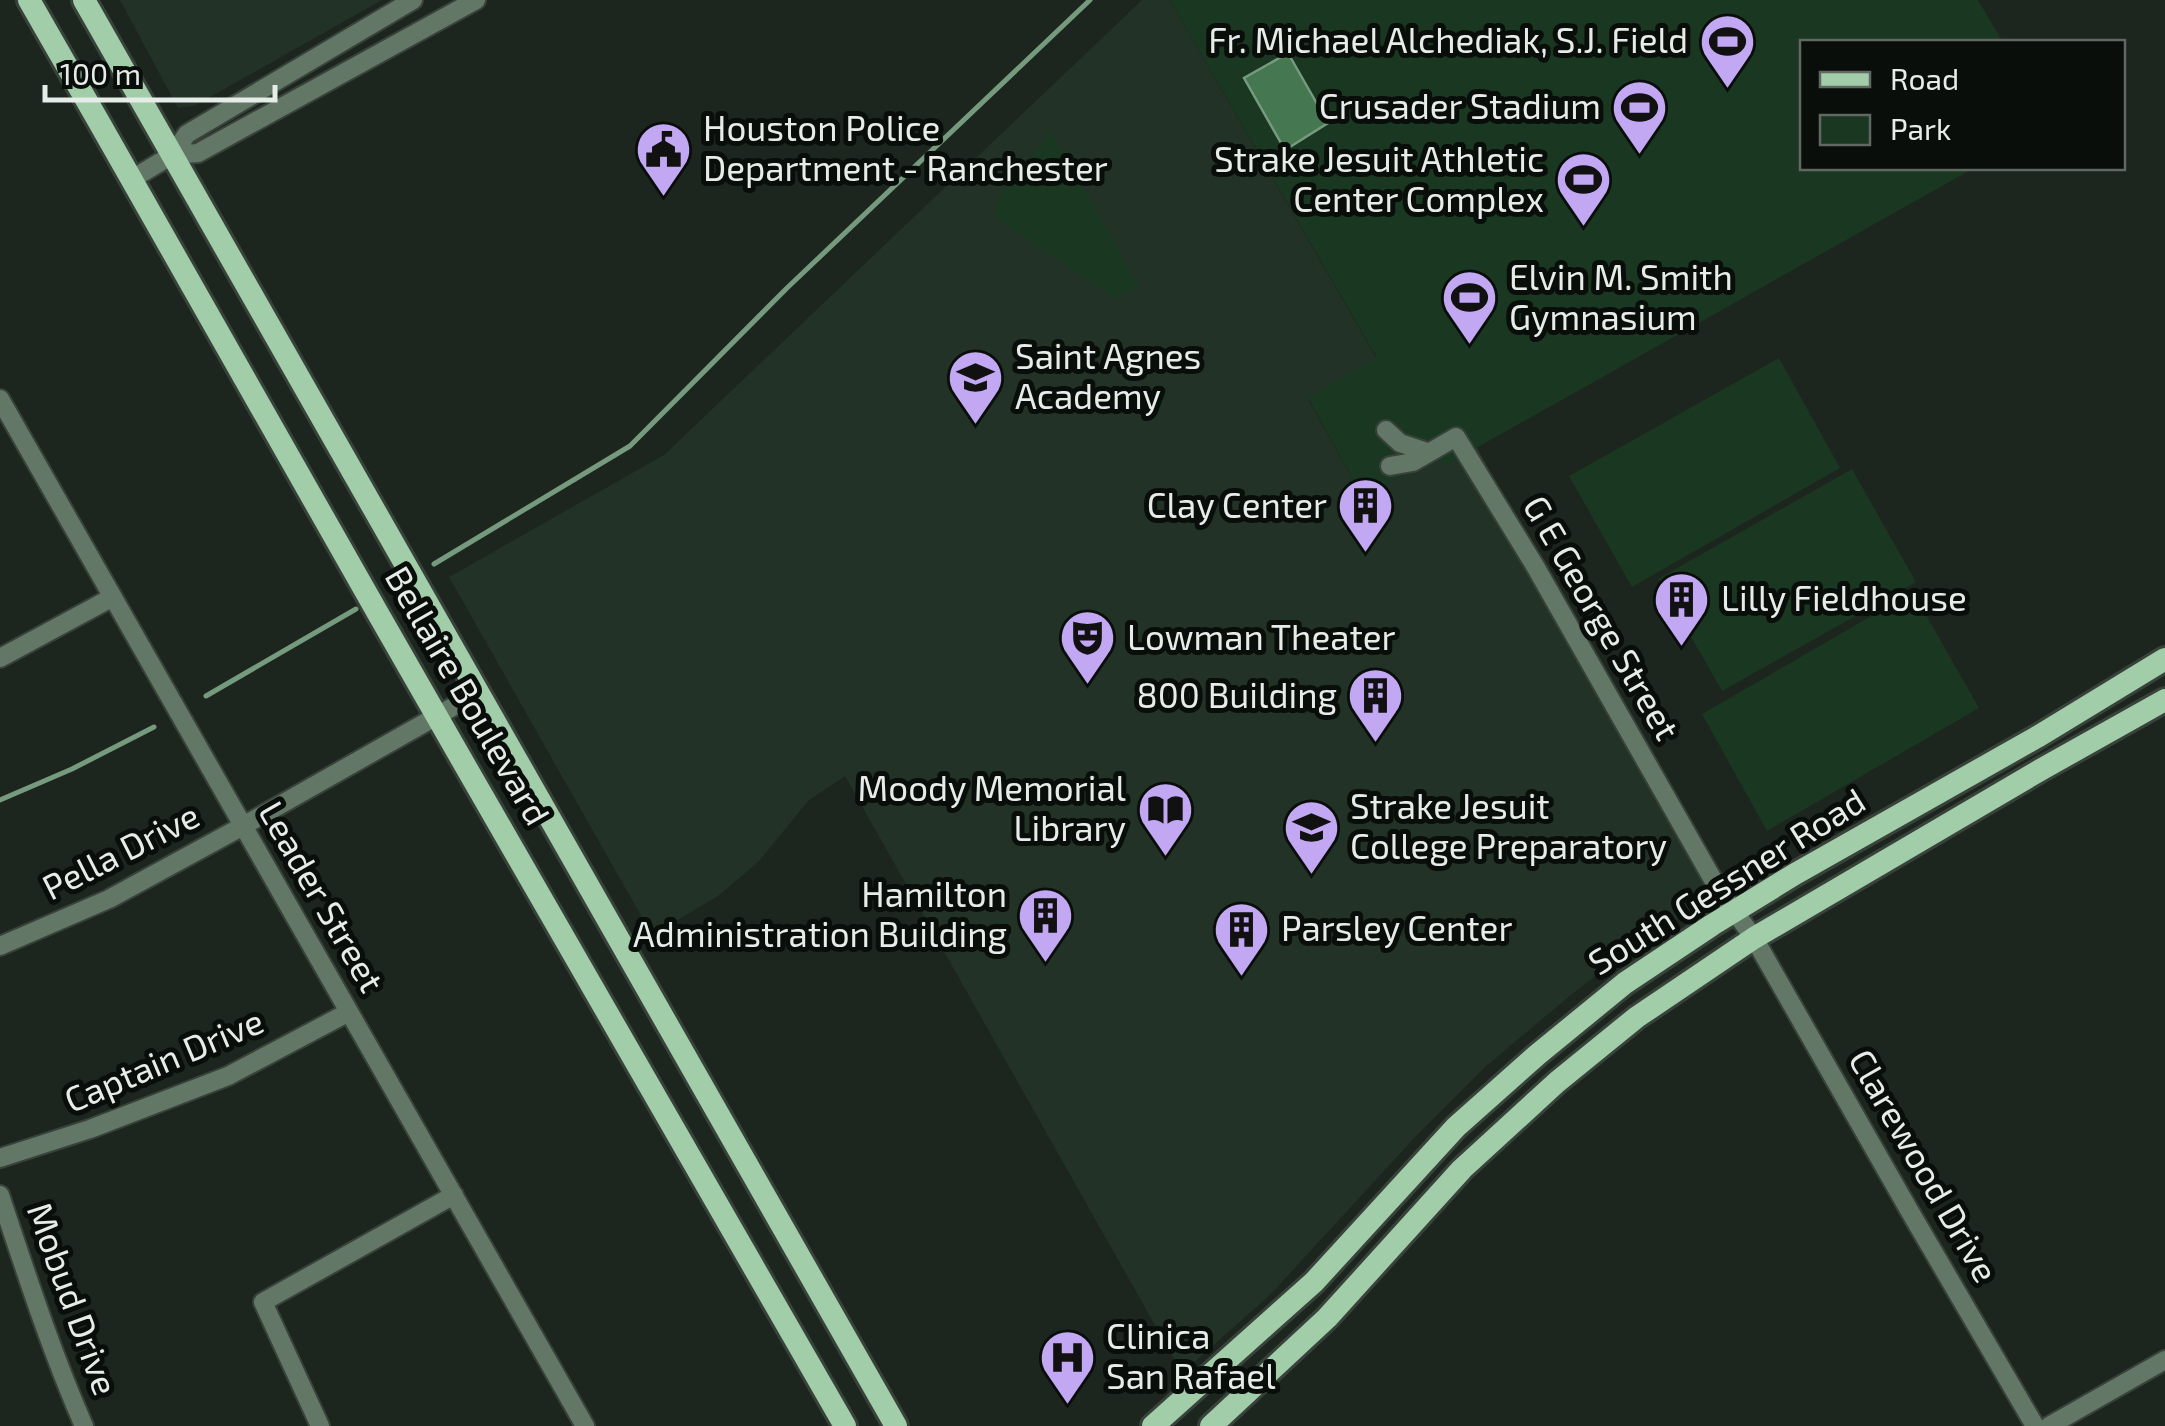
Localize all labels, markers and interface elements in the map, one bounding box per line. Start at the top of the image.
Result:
sports icon: Fr. Michael Alchediak, S.J. Field [1697,11,1757,90]
place label: Fr. Michael Alchediak, S.J. Field [1208,18,1688,60]
scale bar [45,40,275,102]
legend [1800,40,2125,170]
text: 100 m [60,55,141,91]
text: Road [1890,60,1959,96]
sports icon: Crusader Stadium [1610,77,1670,156]
place label: Crusader Stadium [1319,84,1601,126]
place label: Houston Police Department - Ranchester [703,106,1108,188]
text: Park [1890,110,1951,146]
public building icon: Houston Police Department - Ranchester [634,119,694,198]
place label: Strake Jesuit Athletic Center Complex [1214,137,1544,219]
sports icon: Strake Jesuit Athletic Center Complex [1553,150,1613,229]
place label: Elvin M. Smith Gymnasium [1509,255,1733,337]
sports icon: Elvin M. Smith Gymnasium [1440,268,1500,347]
place label: Saint Agnes Academy [1015,334,1201,416]
school or university icon: Saint Agnes Academy [946,347,1006,426]
building icon: Clay Center [1336,476,1396,555]
place label: Clay Center [1147,483,1327,525]
street label: G E George Street [1516,487,1690,747]
street label: Bellaire Boulevard [378,558,560,832]
building icon: Lilly Fieldhouse [1652,569,1712,648]
place label: Lilly Fieldhouse [1721,576,1967,618]
theatre icon: Lowman Theater [1058,608,1118,687]
place label: Lowman Theater [1127,615,1396,657]
building icon: 800 Building [1346,666,1406,745]
place label: 800 Building [1136,673,1337,715]
place label: Moody Memorial Library [858,766,1127,848]
street label: South Gessner Road [1580,778,1872,982]
library icon: Moody Memorial Library [1135,779,1195,858]
place label: Strake Jesuit College Preparatory [1350,784,1667,866]
street label: Pella Drive [35,793,205,908]
street label: Leader Street [251,793,394,999]
school or university icon: Strake Jesuit College Preparatory [1281,797,1341,876]
place label: Hamilton Administration Building [633,872,1007,954]
building icon: Hamilton Administration Building [1016,885,1076,964]
building icon: Parsley Center [1212,899,1272,978]
place label: Parsley Center [1281,906,1512,948]
street label: Captain Drive [57,998,269,1120]
street label: Clarewood Drive [1841,1041,2008,1289]
street label: Mobud Drive [20,1196,128,1400]
place label: Clinica San Rafael [1106,1314,1276,1396]
hospital icon: Clinica San Rafael [1037,1327,1097,1406]

